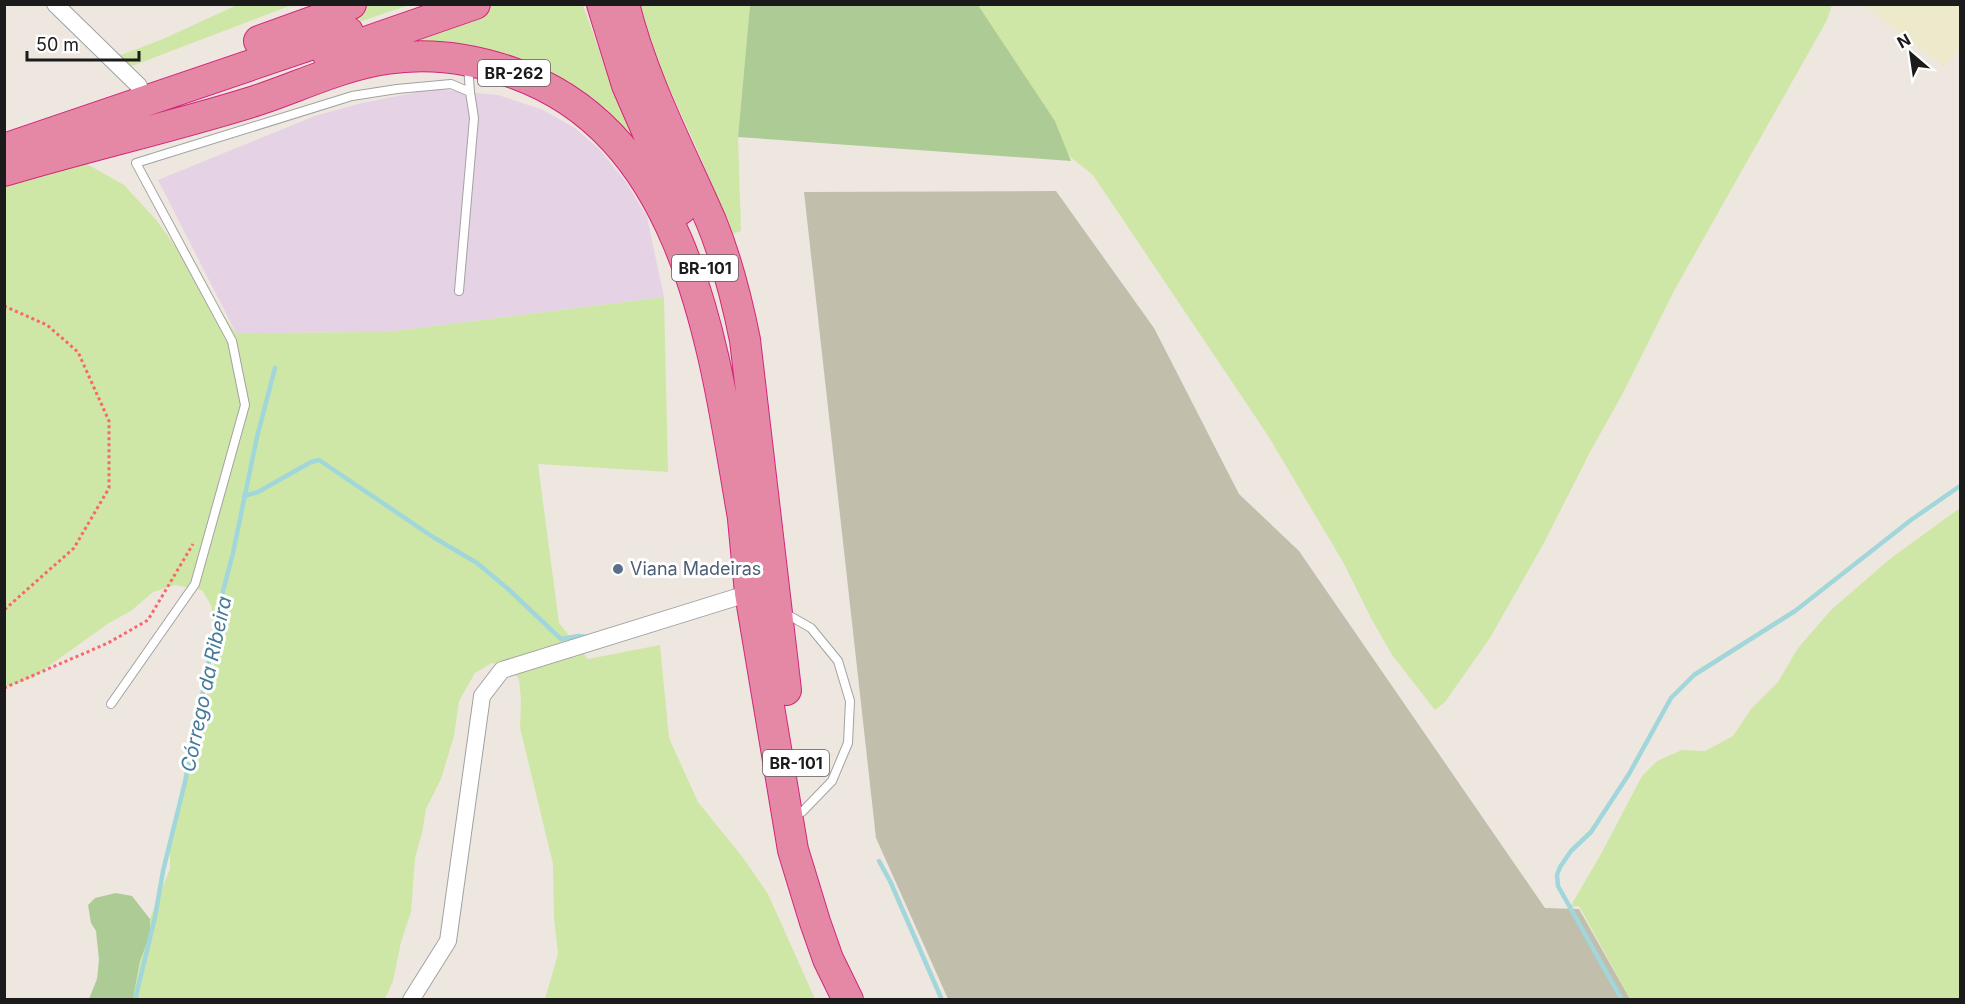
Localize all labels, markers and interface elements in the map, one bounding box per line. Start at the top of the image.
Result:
scale bar [27,24,140,62]
north arrow [1881,24,1941,84]
text: N [1894,29,1914,53]
text: 50 m [36,34,79,55]
road number: BR-262 [478,60,550,86]
road number: BR-101 [672,255,738,281]
place label: Viana Madeiras [630,558,761,579]
marker: Viana Madeiras [611,562,625,576]
water label: Córrego da Ribeira [176,594,236,774]
road number: BR-101 [763,750,829,776]

